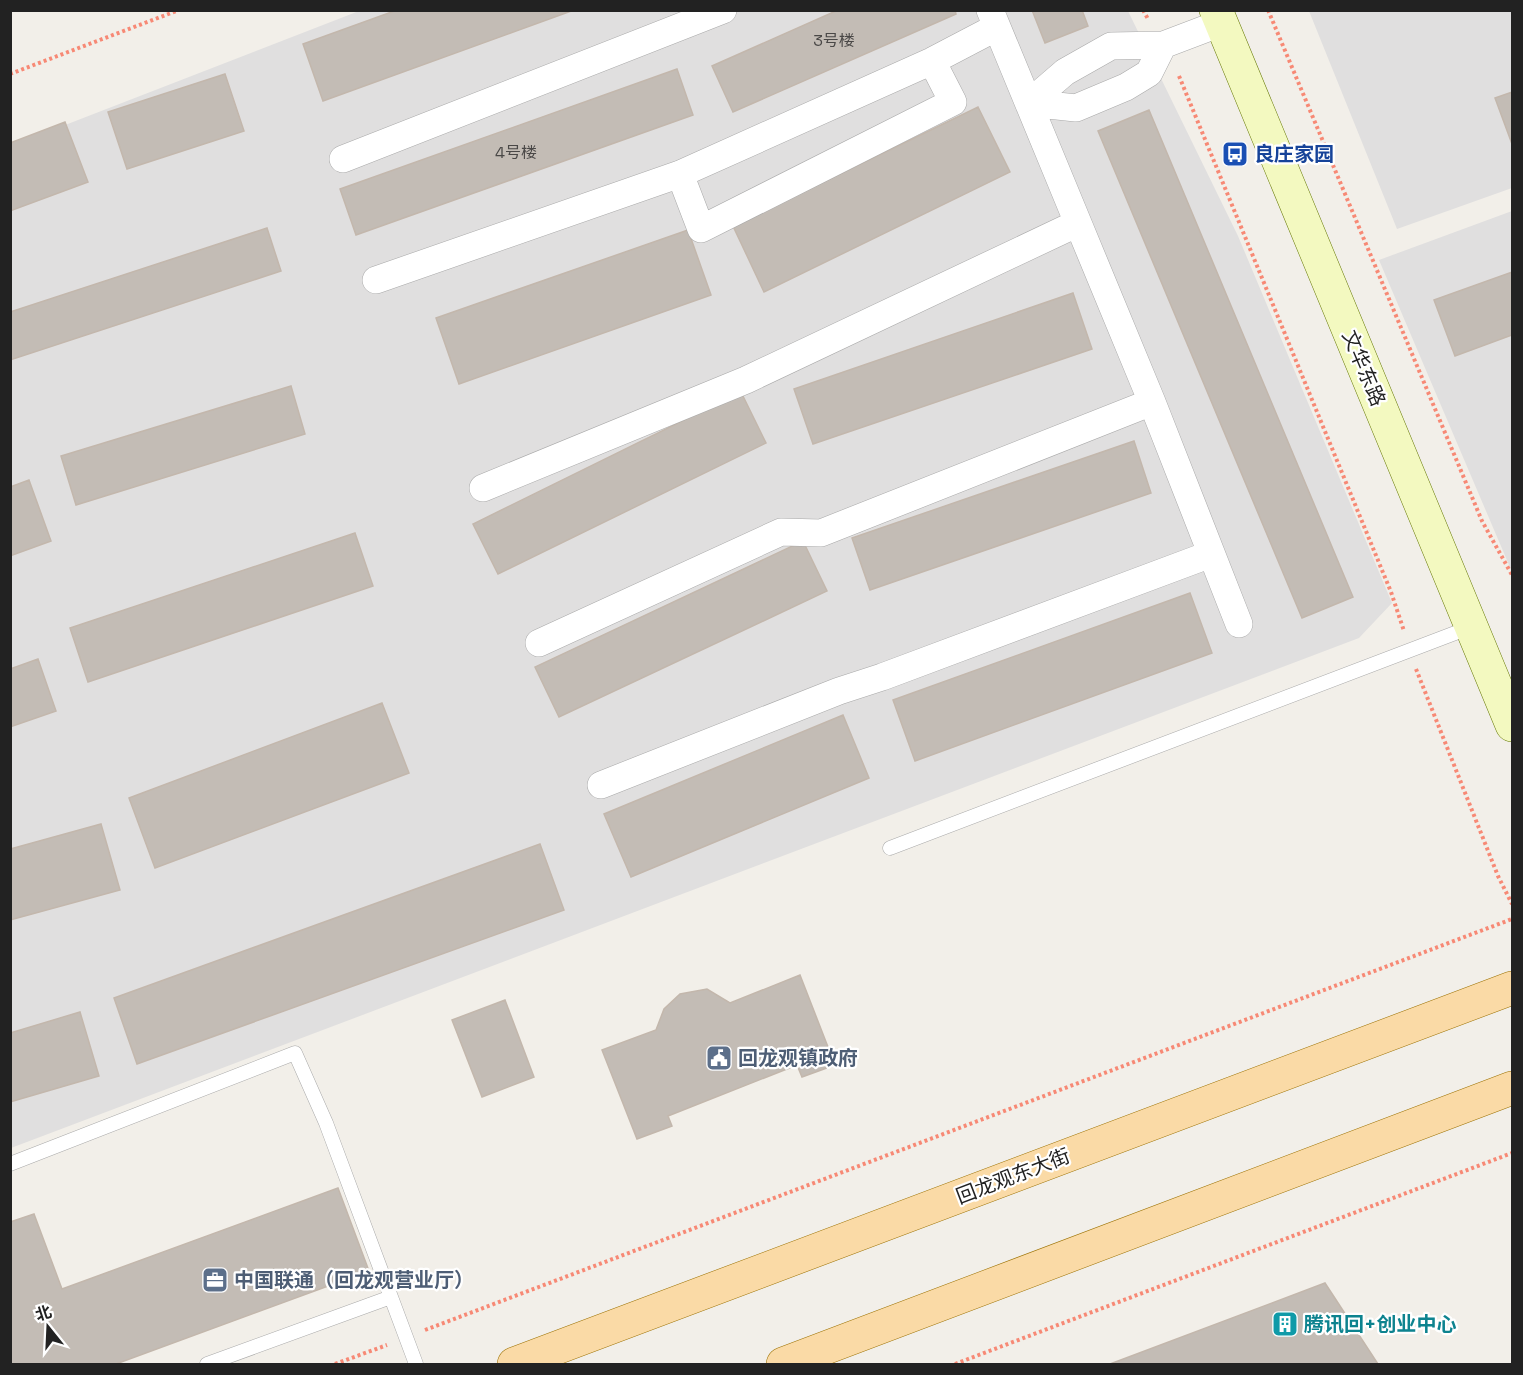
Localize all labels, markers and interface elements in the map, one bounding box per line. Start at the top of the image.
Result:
house number: 3号楼 [813,30,855,51]
bus stop icon: 良庄家园 [1220,139,1250,169]
place label: 良庄家园 [1254,141,1334,167]
house number: 4号楼 [495,142,537,163]
street label: 文华东路 [1336,326,1392,410]
public building icon: 回龙观镇政府 [704,1043,734,1073]
place label: 回龙观镇政府 [738,1045,858,1071]
street label: 回龙观东大街 [952,1142,1074,1210]
office icon: 中国联通（回龙观营业厅） [200,1265,230,1295]
place label: 中国联通（回龙观营业厅） [234,1267,474,1293]
north arrow [18,1297,78,1357]
text: 北 [33,1301,54,1326]
building icon: 腾讯回+创业中心 [1270,1309,1300,1339]
place label: 腾讯回+创业中心 [1304,1311,1456,1337]

